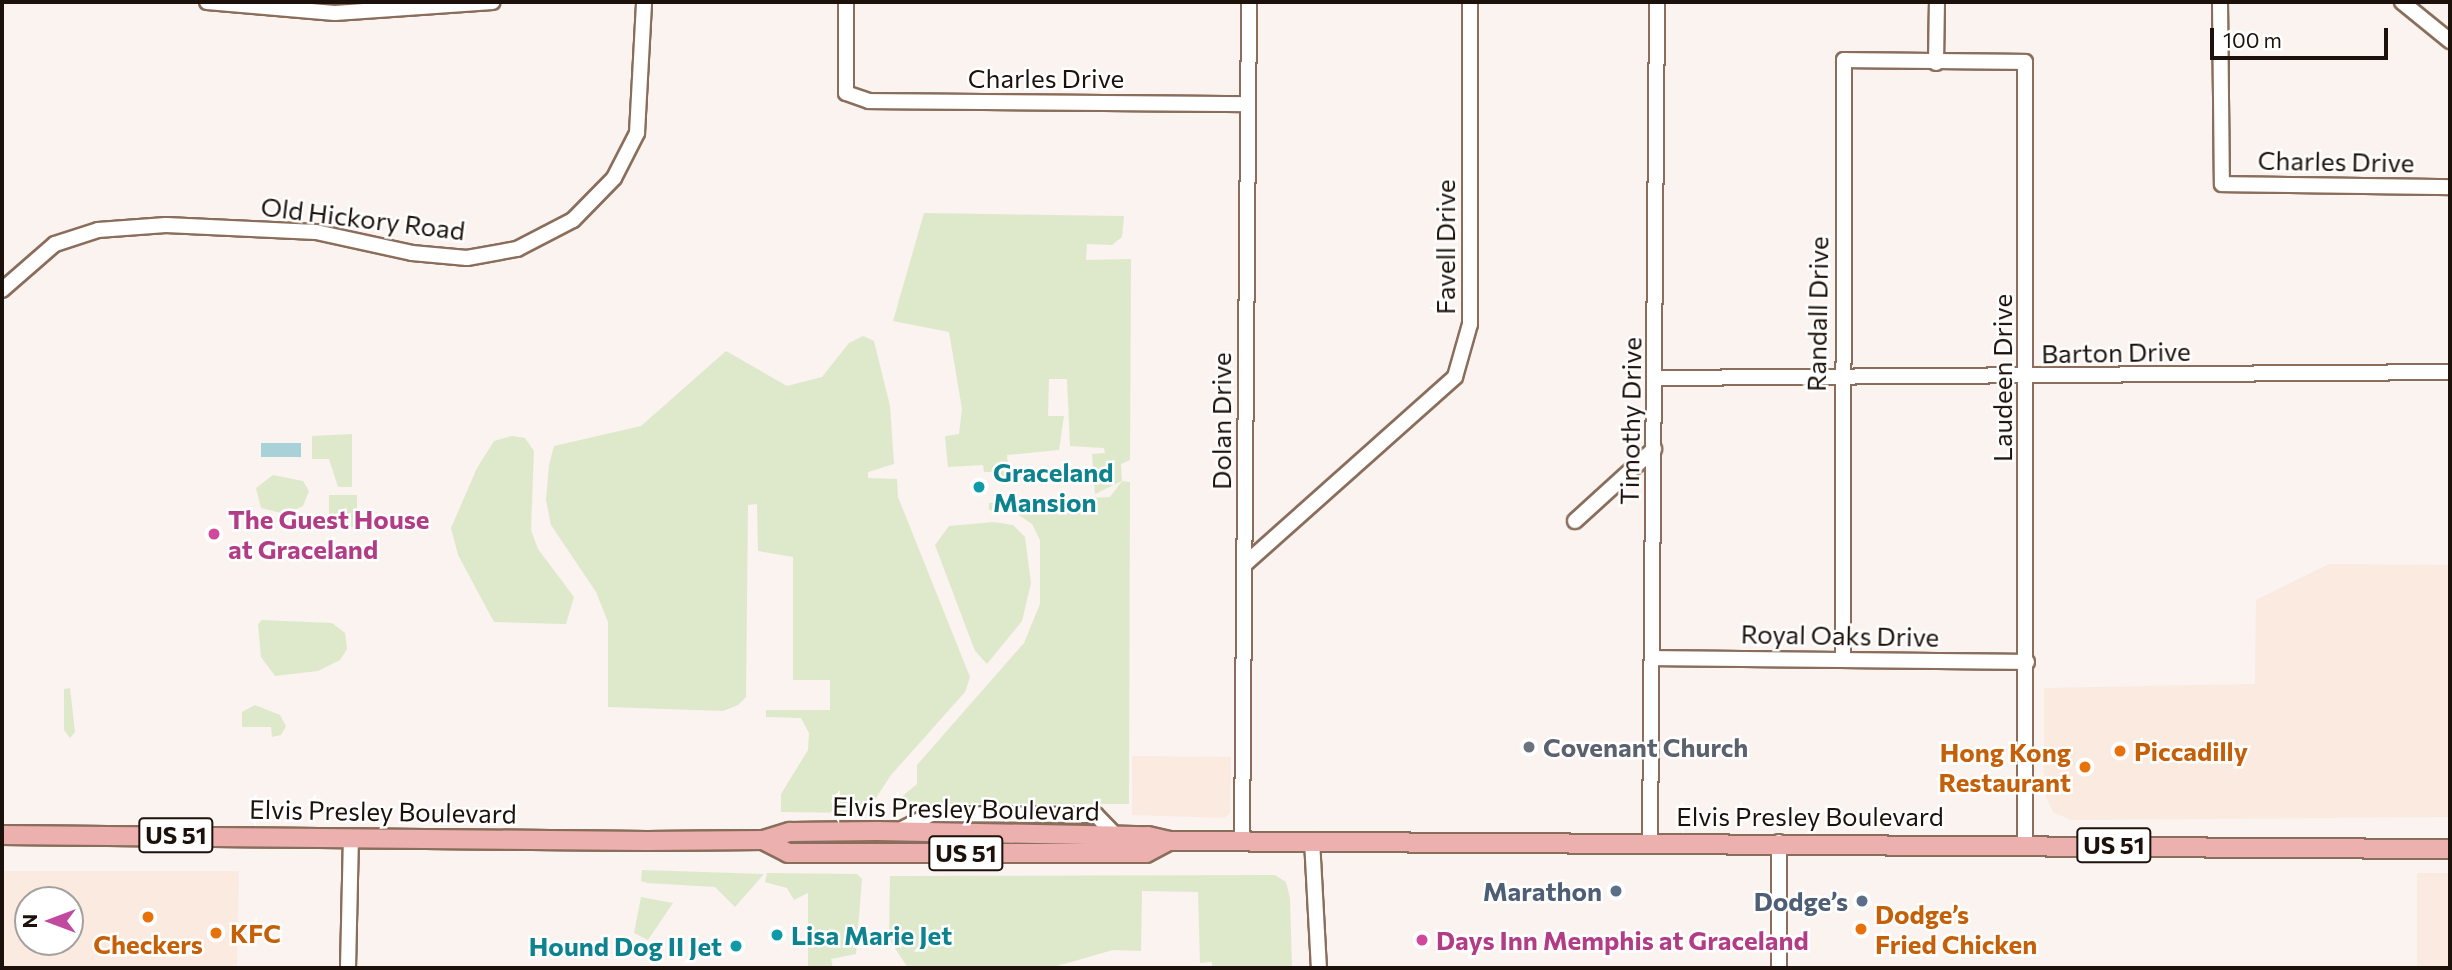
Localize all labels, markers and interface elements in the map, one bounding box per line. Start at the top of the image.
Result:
scale bar [2214,14,2392,58]
text: 100 m [2223,27,2282,52]
street label: Charles Drive [968,62,1124,94]
street label: Charles Drive [2257,144,2415,178]
street label: Favell Drive [1429,179,1461,315]
street label: Old Hickory Road [259,190,467,246]
street label: Randall Drive [1800,236,1834,392]
street label: Laudeen Drive [1986,294,2018,462]
street label: Barton Drive [2041,335,2191,369]
street label: Timothy Drive [1613,337,1647,505]
street label: Dolan Drive [1205,352,1237,490]
place label: Graceland Mansion [993,456,1113,518]
marker: Graceland Mansion [971,479,987,495]
place label: The Guest House at Graceland [228,503,430,564]
marker: The Guest House at Graceland [206,526,222,542]
street label: Royal Oaks Drive [1740,618,1940,652]
place label: Covenant Church [1543,731,1748,763]
place label: Piccadilly [2134,735,2248,767]
place label: Hong Kong Restaurant [1939,736,2071,798]
marker: Covenant Church [1521,739,1537,755]
marker: Piccadilly [2112,743,2128,759]
marker: Hong Kong Restaurant [2077,759,2093,775]
street label: Elvis Presley Boulevard [832,790,1100,826]
street label: Elvis Presley Boulevard [249,793,517,829]
street label: Elvis Presley Boulevard [1676,800,1944,832]
road number: US 51 [138,814,214,856]
road number: US 51 [2076,824,2152,866]
road number: US 51 [928,832,1004,874]
place label: Marathon [1483,875,1602,907]
marker: Marathon [1608,883,1624,899]
place label: Dodge’s [1754,885,1848,917]
north arrow [14,886,84,956]
marker: Dodge’s [1854,893,1870,909]
place label: Dodge’s Fried Chicken [1875,898,2037,960]
marker: Checkers [140,909,156,925]
text: N [18,914,41,928]
place label: KFC [230,917,281,949]
place label: Lisa Marie Jet [791,919,952,951]
marker: Dodge’s Fried Chicken [1853,921,1869,937]
place label: Days Inn Memphis at Graceland [1436,924,1809,956]
marker: KFC [208,925,224,941]
marker: Lisa Marie Jet [769,927,785,943]
place label: Checkers [93,928,203,960]
place label: Hound Dog II Jet [529,930,722,962]
marker: Days Inn Memphis at Graceland [1414,932,1430,948]
marker: Hound Dog II Jet [728,938,744,954]

